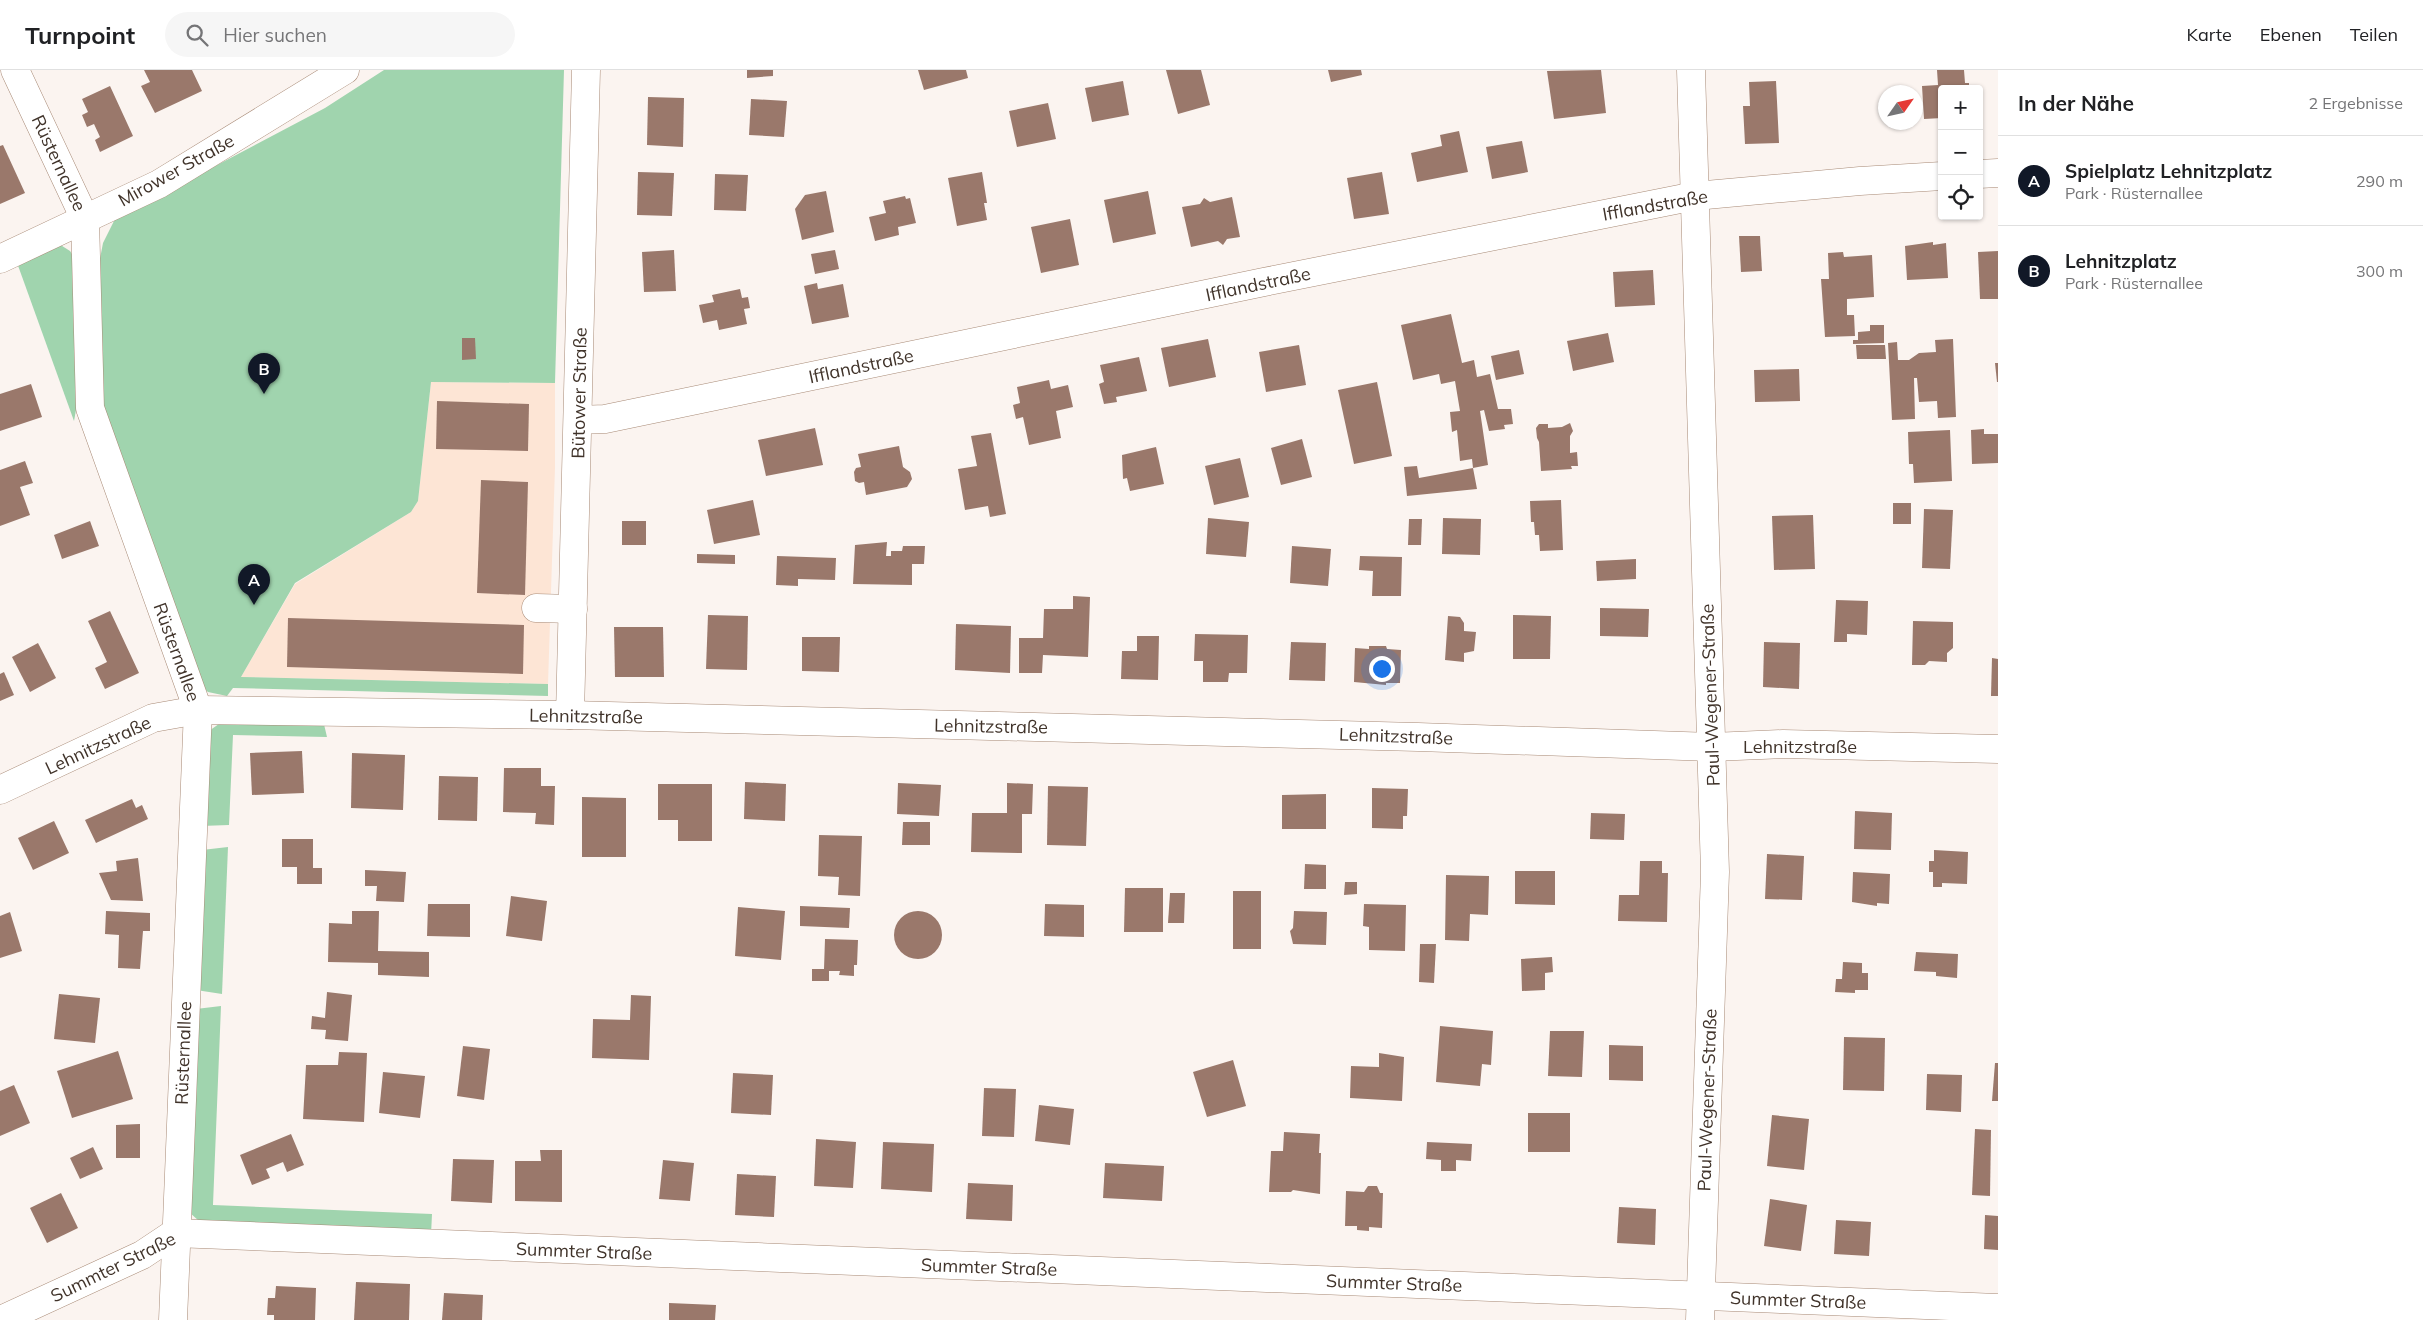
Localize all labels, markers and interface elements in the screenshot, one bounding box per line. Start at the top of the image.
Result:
search box [165,12,515,57]
text: Turnpoint [25,20,135,50]
icon: search [183,21,211,49]
text: Hier suchen [223,23,327,47]
text: Karte [2186,23,2232,46]
text: Ebenen [2260,23,2322,46]
text: Teilen [2350,23,2398,46]
north arrow [1878,85,1923,130]
map controls [1938,85,1983,220]
button: + [1938,85,1983,130]
text: In der Nähe [2018,90,2134,116]
text: 2 Ergebnisse [2308,93,2403,113]
street label: Rüsternallee [27,111,91,215]
street label: Mirower Straße [114,129,238,211]
button: − [1938,130,1983,175]
text: Spielplatz Lehnitzplatz [2065,159,2272,183]
text: A [2028,171,2040,191]
text: 290 m [2356,171,2403,191]
button: locate [1938,175,1983,220]
text: Park · Rüsternallee [2065,183,2203,203]
street label: Ifflandstraße [1601,184,1709,226]
text: Lehnitzplatz [2065,249,2177,273]
text: B [2028,261,2040,281]
text: 300 m [2356,261,2403,281]
street label: Ifflandstraße [1203,262,1313,306]
text: Park · Rüsternallee [2065,273,2203,293]
street label: Bütower Straße [566,327,592,459]
street label: Ifflandstraße [806,344,916,388]
pin: B [248,353,280,394]
pin: A [238,564,270,605]
street label: Rüsternallee [148,599,206,705]
street label: Paul-Wegener-Straße [1695,603,1725,787]
your location [1369,656,1395,682]
street label: Lehnitzstraße [529,704,643,728]
street label: Lehnitzstraße [41,710,155,780]
street label: Lehnitzstraße [934,714,1048,738]
street label: Lehnitzstraße [1339,723,1453,749]
street label: Lehnitzstraße [1743,735,1857,758]
street label: Rüsternallee [170,1001,196,1105]
street label: Paul-Wegener-Straße [1692,1008,1722,1192]
street label: Summter Straße [47,1227,179,1307]
street label: Summter Straße [515,1237,653,1265]
street label: Summter Straße [920,1253,1058,1281]
street label: Summter Straße [1325,1269,1463,1297]
street label: Summter Straße [1729,1286,1867,1314]

